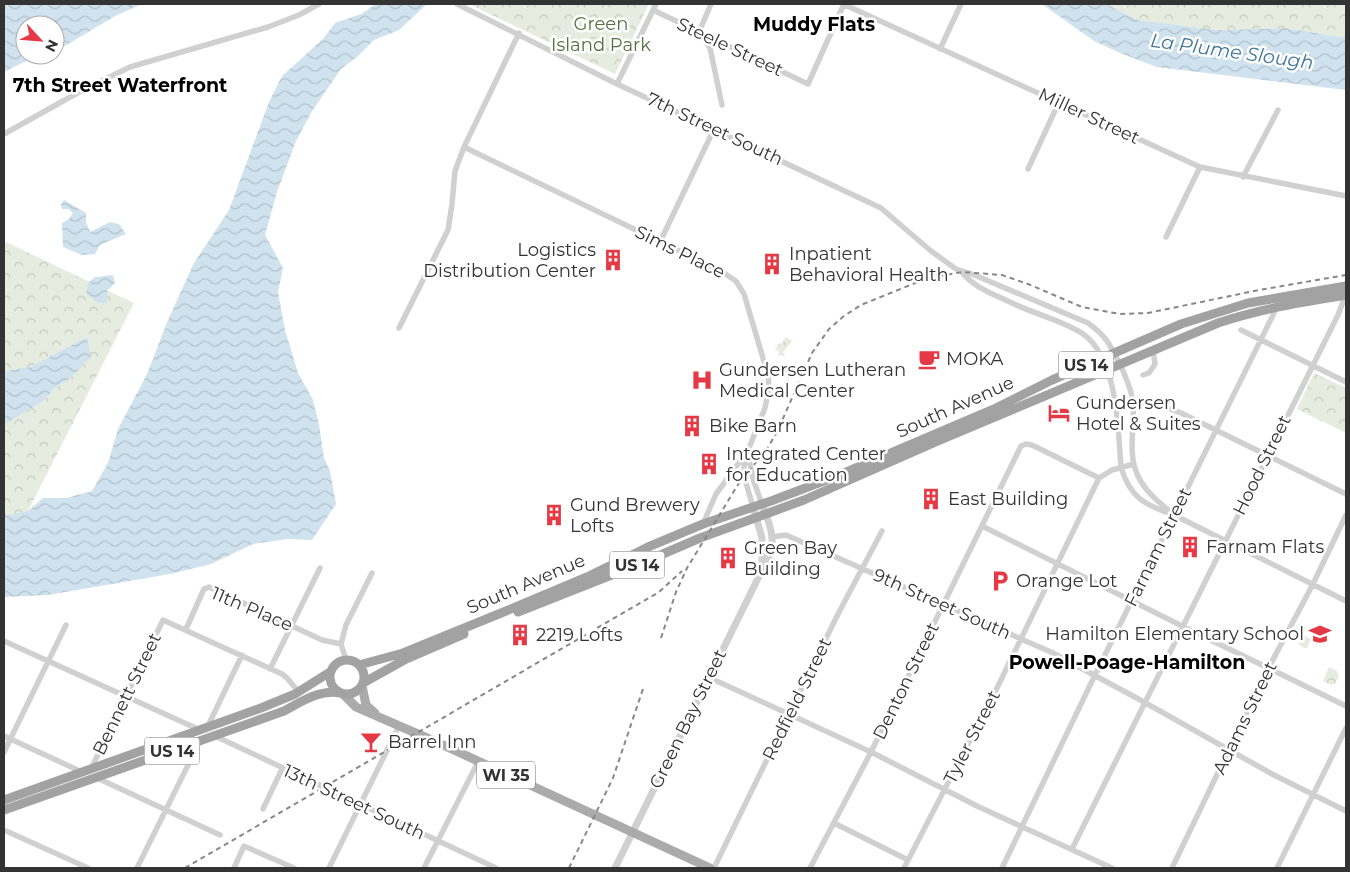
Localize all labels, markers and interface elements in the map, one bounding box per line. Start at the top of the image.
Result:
park label: Green Island Park [551,13,651,56]
street label: Steele Street [673,13,787,81]
district label: Muddy Flats [753,13,875,36]
north arrow [15,15,65,65]
water label: La Plume Slough [1149,29,1315,74]
text: N [41,37,62,55]
district label: 7th Street Waterfront [13,74,227,97]
street label: Miller Street [1035,83,1143,149]
street label: 7th Street South [643,88,787,170]
street label: Sims Place [631,221,729,283]
place label: Logistics Distribution Center [423,239,596,282]
place label: Inpatient Behavioral Health [789,243,949,286]
building icon: Logistics Distribution Center [600,247,626,273]
building icon: Inpatient Behavioral Health [759,251,785,277]
cafe icon: MOKA [916,346,942,372]
place label: MOKA [946,348,1004,370]
road number: US 14 [1058,352,1114,378]
place label: Gundersen Lutheran Medical Center [719,359,906,402]
hospital icon: Gundersen Lutheran Medical Center [689,367,715,393]
street label: South Avenue [893,371,1017,443]
place label: Gundersen Hotel & Suites [1076,392,1201,435]
hotel icon: Gundersen Hotel & Suites [1046,400,1072,426]
street label: Hood Street [1228,411,1296,519]
building icon: Bike Barn [679,413,705,439]
place label: Bike Barn [709,415,797,437]
place label: Integrated Center for Education [726,443,886,486]
building icon: Integrated Center for Education [696,451,722,477]
street label: Farnam Street [1120,484,1196,610]
building icon: East Building [918,486,944,512]
place label: East Building [948,488,1068,510]
place label: Gund Brewery Lofts [570,494,700,537]
building icon: Gund Brewery Lofts [541,502,567,528]
building icon: Farnam Flats [1177,534,1203,560]
place label: Farnam Flats [1206,536,1324,558]
place label: Green Bay Building [744,537,837,580]
building icon: Green Bay Building [715,545,741,571]
street label: South Avenue [463,549,589,619]
road number: US 14 [610,552,664,578]
street label: 9th Street South [870,564,1014,644]
parking icon: Orange Lot [987,568,1013,594]
place label: Orange Lot [1016,570,1117,592]
street label: 11th Place [208,582,296,636]
street label: Denton Street [868,619,944,743]
school or university icon: Hamilton Elementary School [1307,621,1333,647]
building icon: 2219 Lofts [507,622,533,648]
place label: Hamilton Elementary School [1045,623,1304,645]
place label: 2219 Lofts [536,624,623,646]
street label: Bennett Street [88,629,166,759]
street label: Redfield Street [758,634,836,764]
street label: Green Bay Street [645,646,731,792]
district label: Powell-Poage-Hamilton [1009,651,1245,674]
street label: Adams Street [1208,658,1282,778]
street label: Tyler Street [939,686,1005,788]
bar icon: Barrel Inn [358,729,384,755]
place label: Barrel Inn [388,731,476,753]
road number: US 14 [144,738,200,764]
street label: 13th Street South [280,760,428,844]
road number: WI 35 [477,762,535,788]

